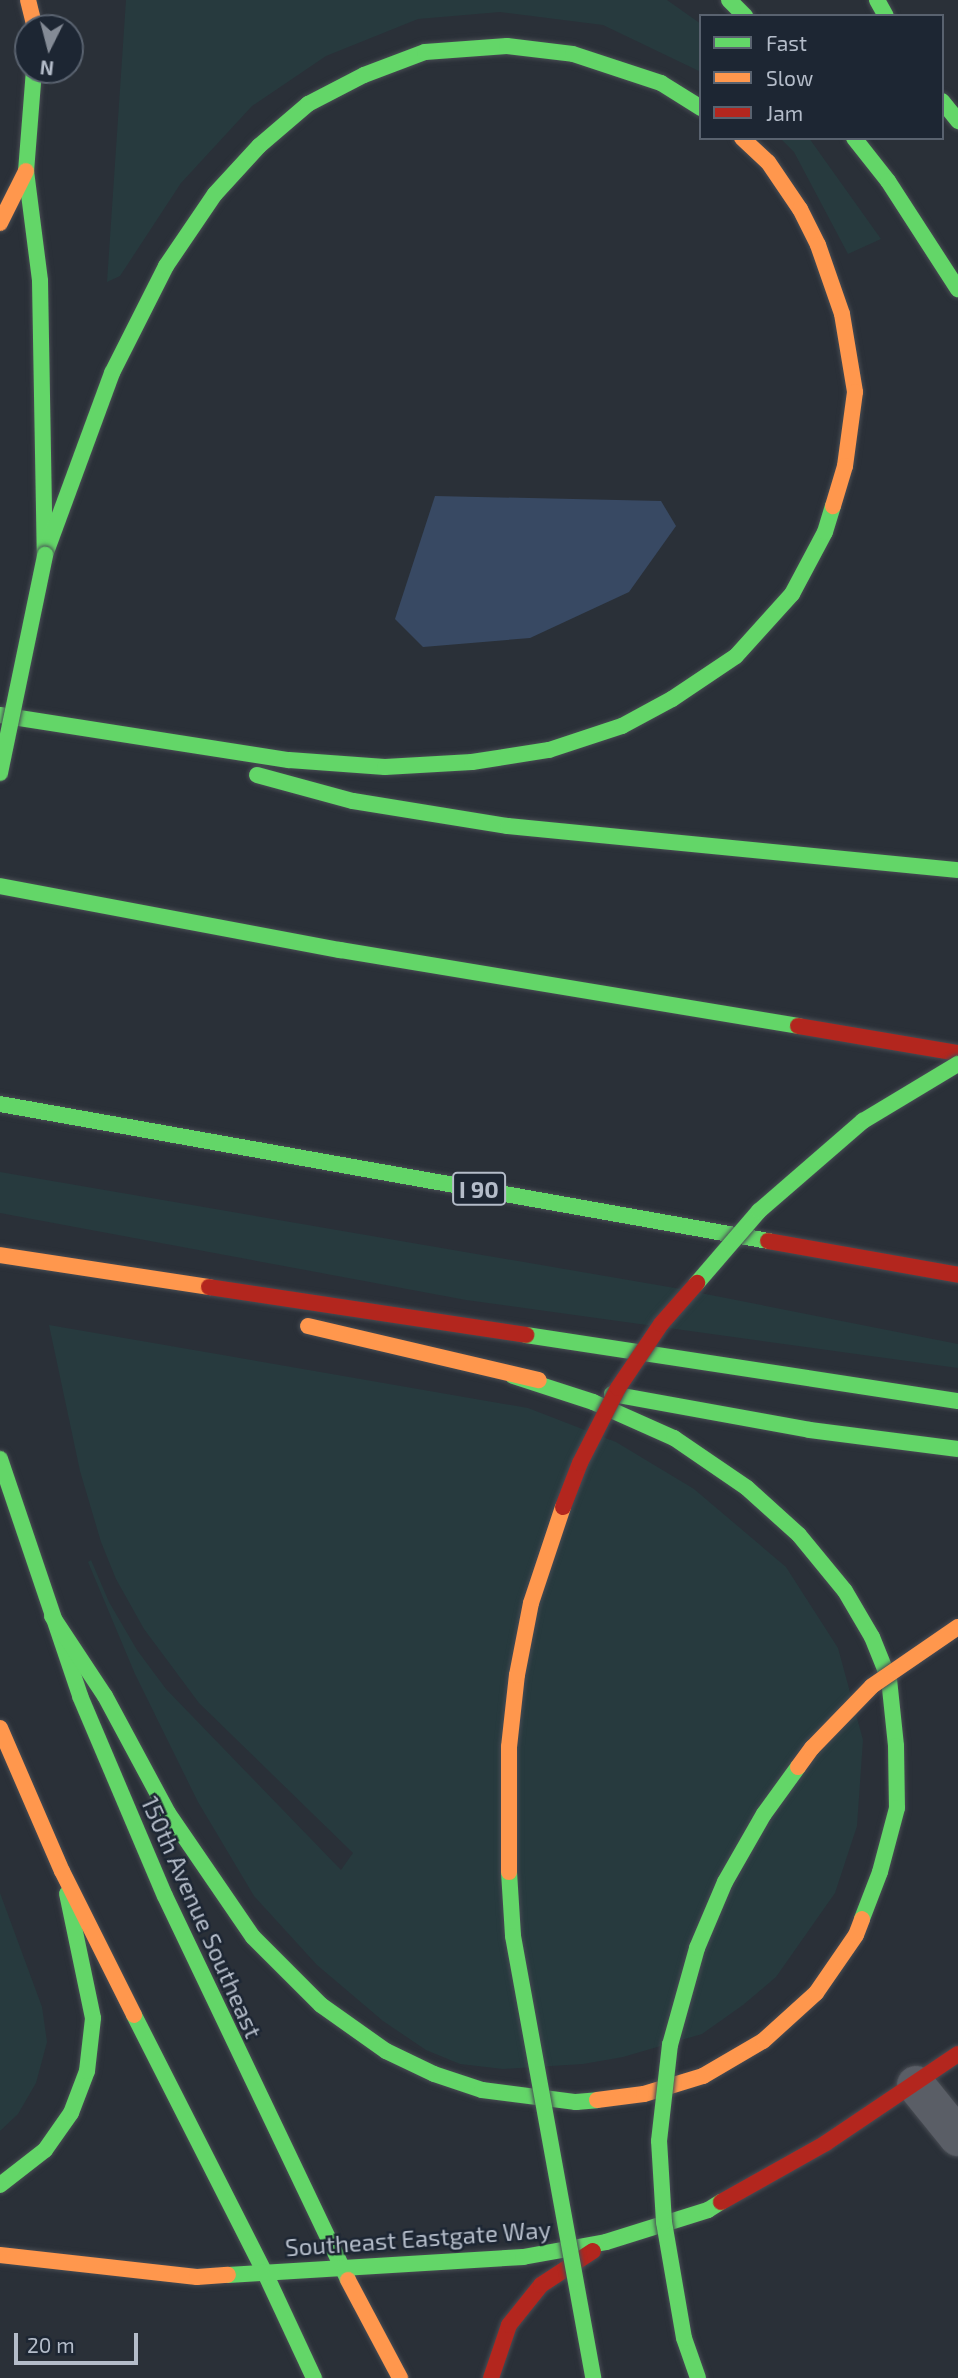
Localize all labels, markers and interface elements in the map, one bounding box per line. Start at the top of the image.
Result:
north arrow [14,14,84,84]
legend [699,14,944,140]
text: Fast [766,30,807,55]
text: N [39,56,55,81]
text: Slow [766,65,813,90]
text: Jam [766,100,803,125]
road number: I 90 [451,1170,507,1208]
street label: 150th Avenue Southeast [135,1791,269,2043]
street label: Southeast Eastgate Way [284,2214,552,2262]
scale bar [18,2318,142,2362]
text: 20 m [27,2332,75,2357]

